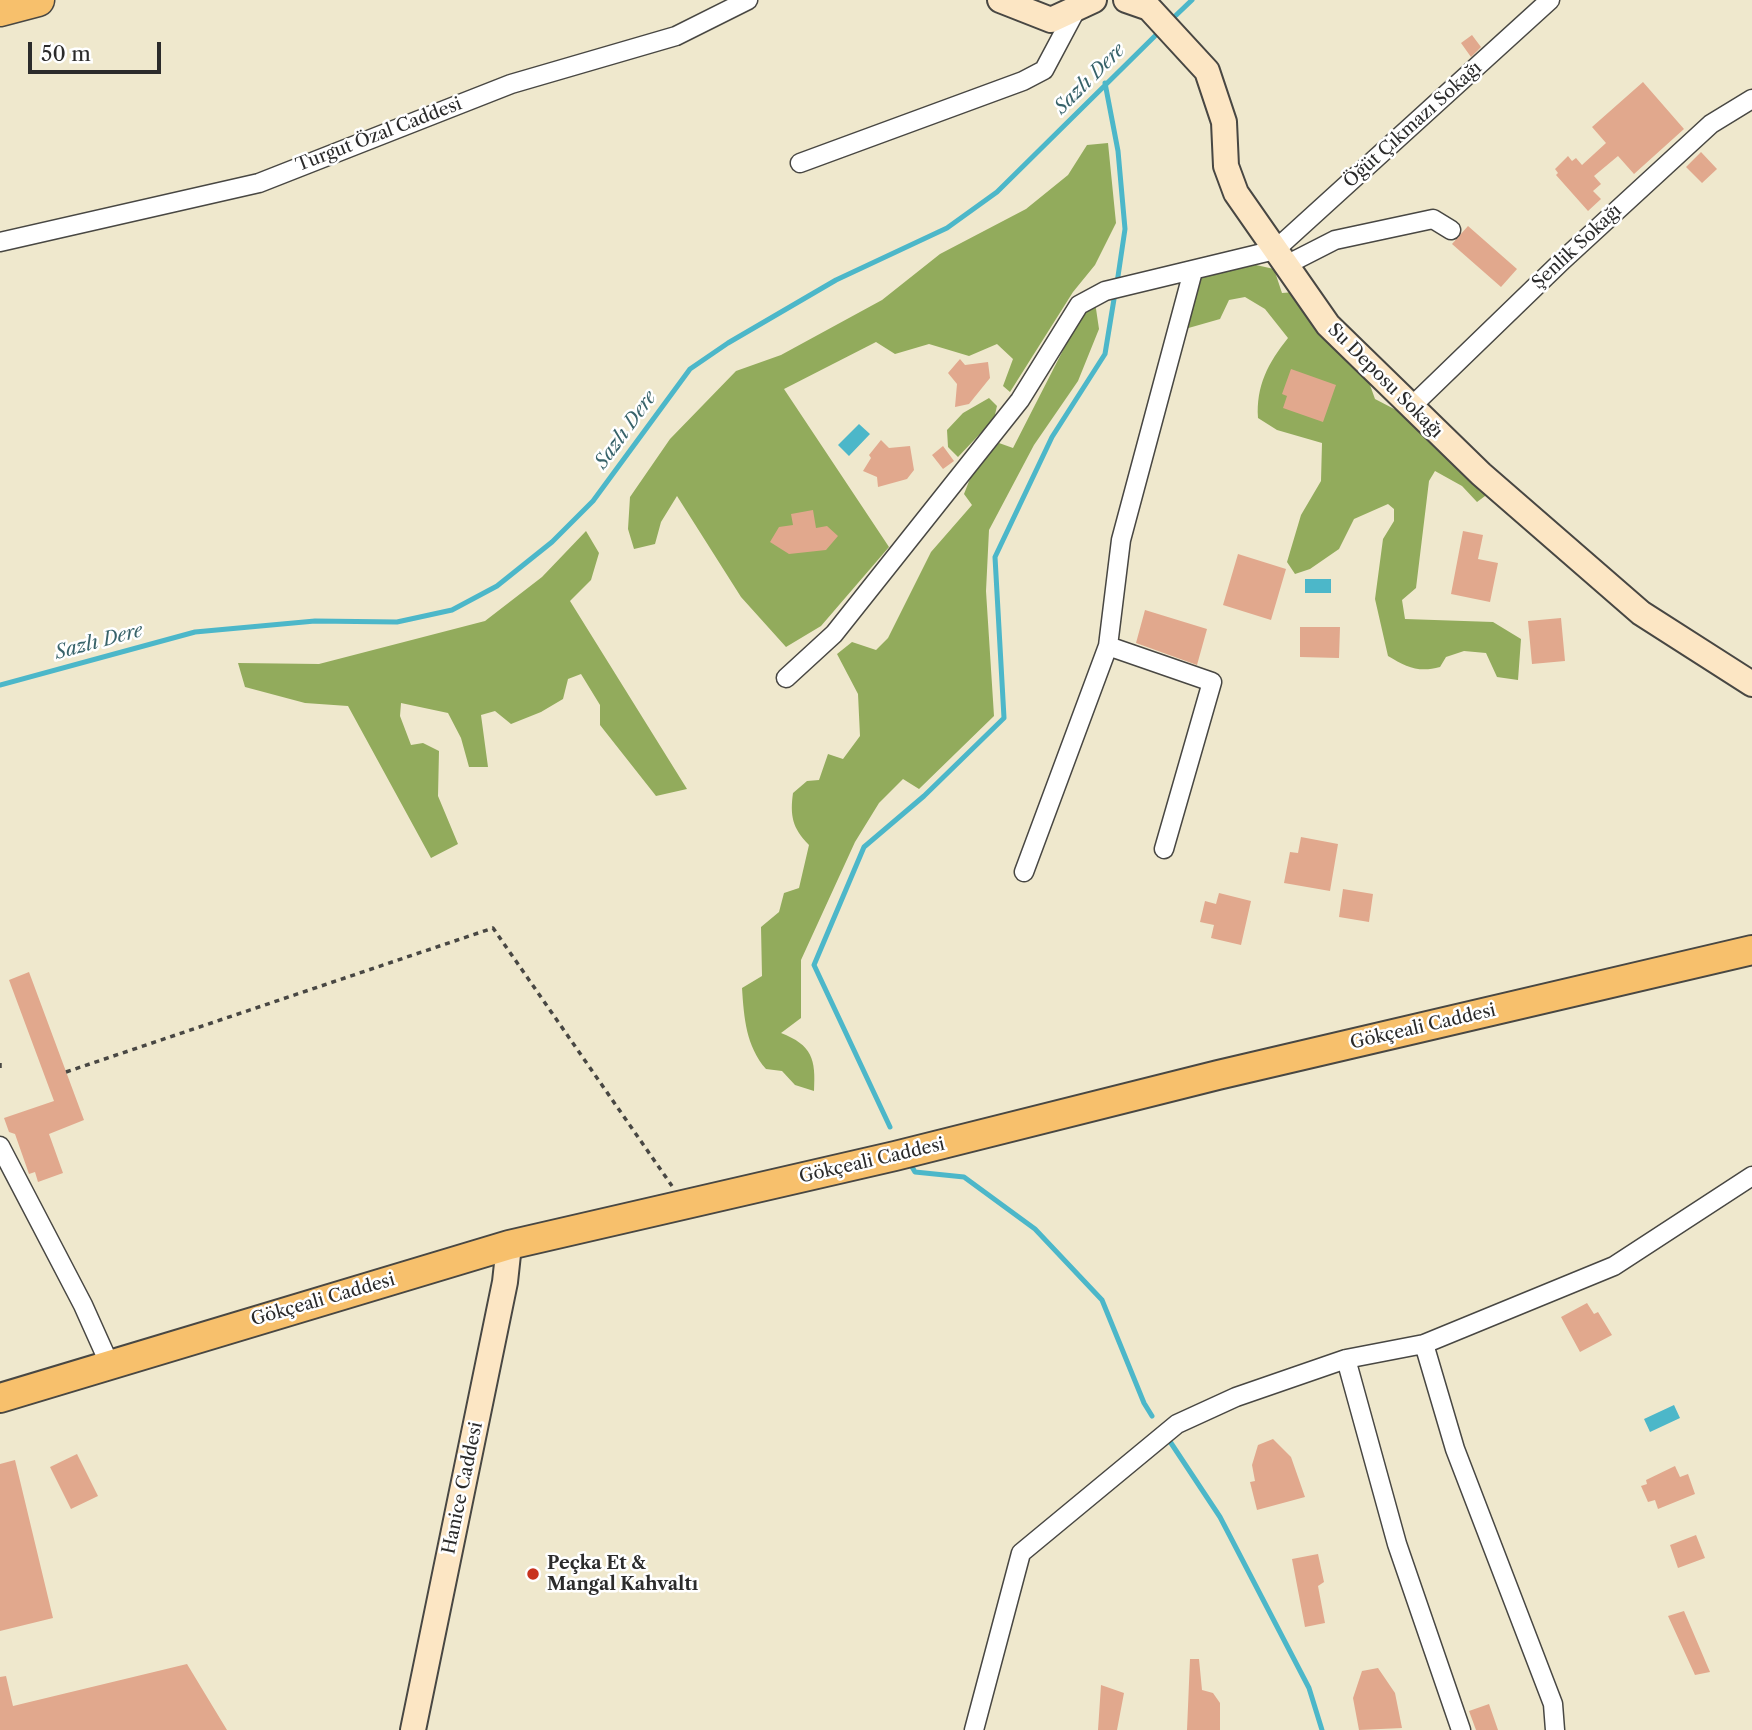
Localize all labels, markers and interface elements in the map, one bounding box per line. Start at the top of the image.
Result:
scale bar [32,28,164,72]
water label: Sazlı Dere [1050,39,1130,119]
text: 50 m [41,41,91,66]
street label: Öğüt Çıkmazı Sokağı [1340,57,1486,193]
street label: Turgut Özal Caddesi [293,93,465,177]
street label: Şenlik Sokağı [1528,200,1626,294]
street label: Su Deposu Sokağı [1323,319,1447,443]
water label: Sazlı Dere [590,387,662,473]
water label: Sazlı Dere [53,619,145,665]
street label: Gökçeali Caddesi [1348,1000,1498,1054]
street label: Gökçeali Caddesi [797,1134,947,1188]
street label: Gökçeali Caddesi [249,1269,397,1331]
street label: Hanice Caddesi [438,1420,488,1556]
place label: Peçka Et & Mangal Kahvaltı [547,1553,698,1596]
marker: Peçka Et & Mangal Kahvaltı [525,1566,541,1582]

